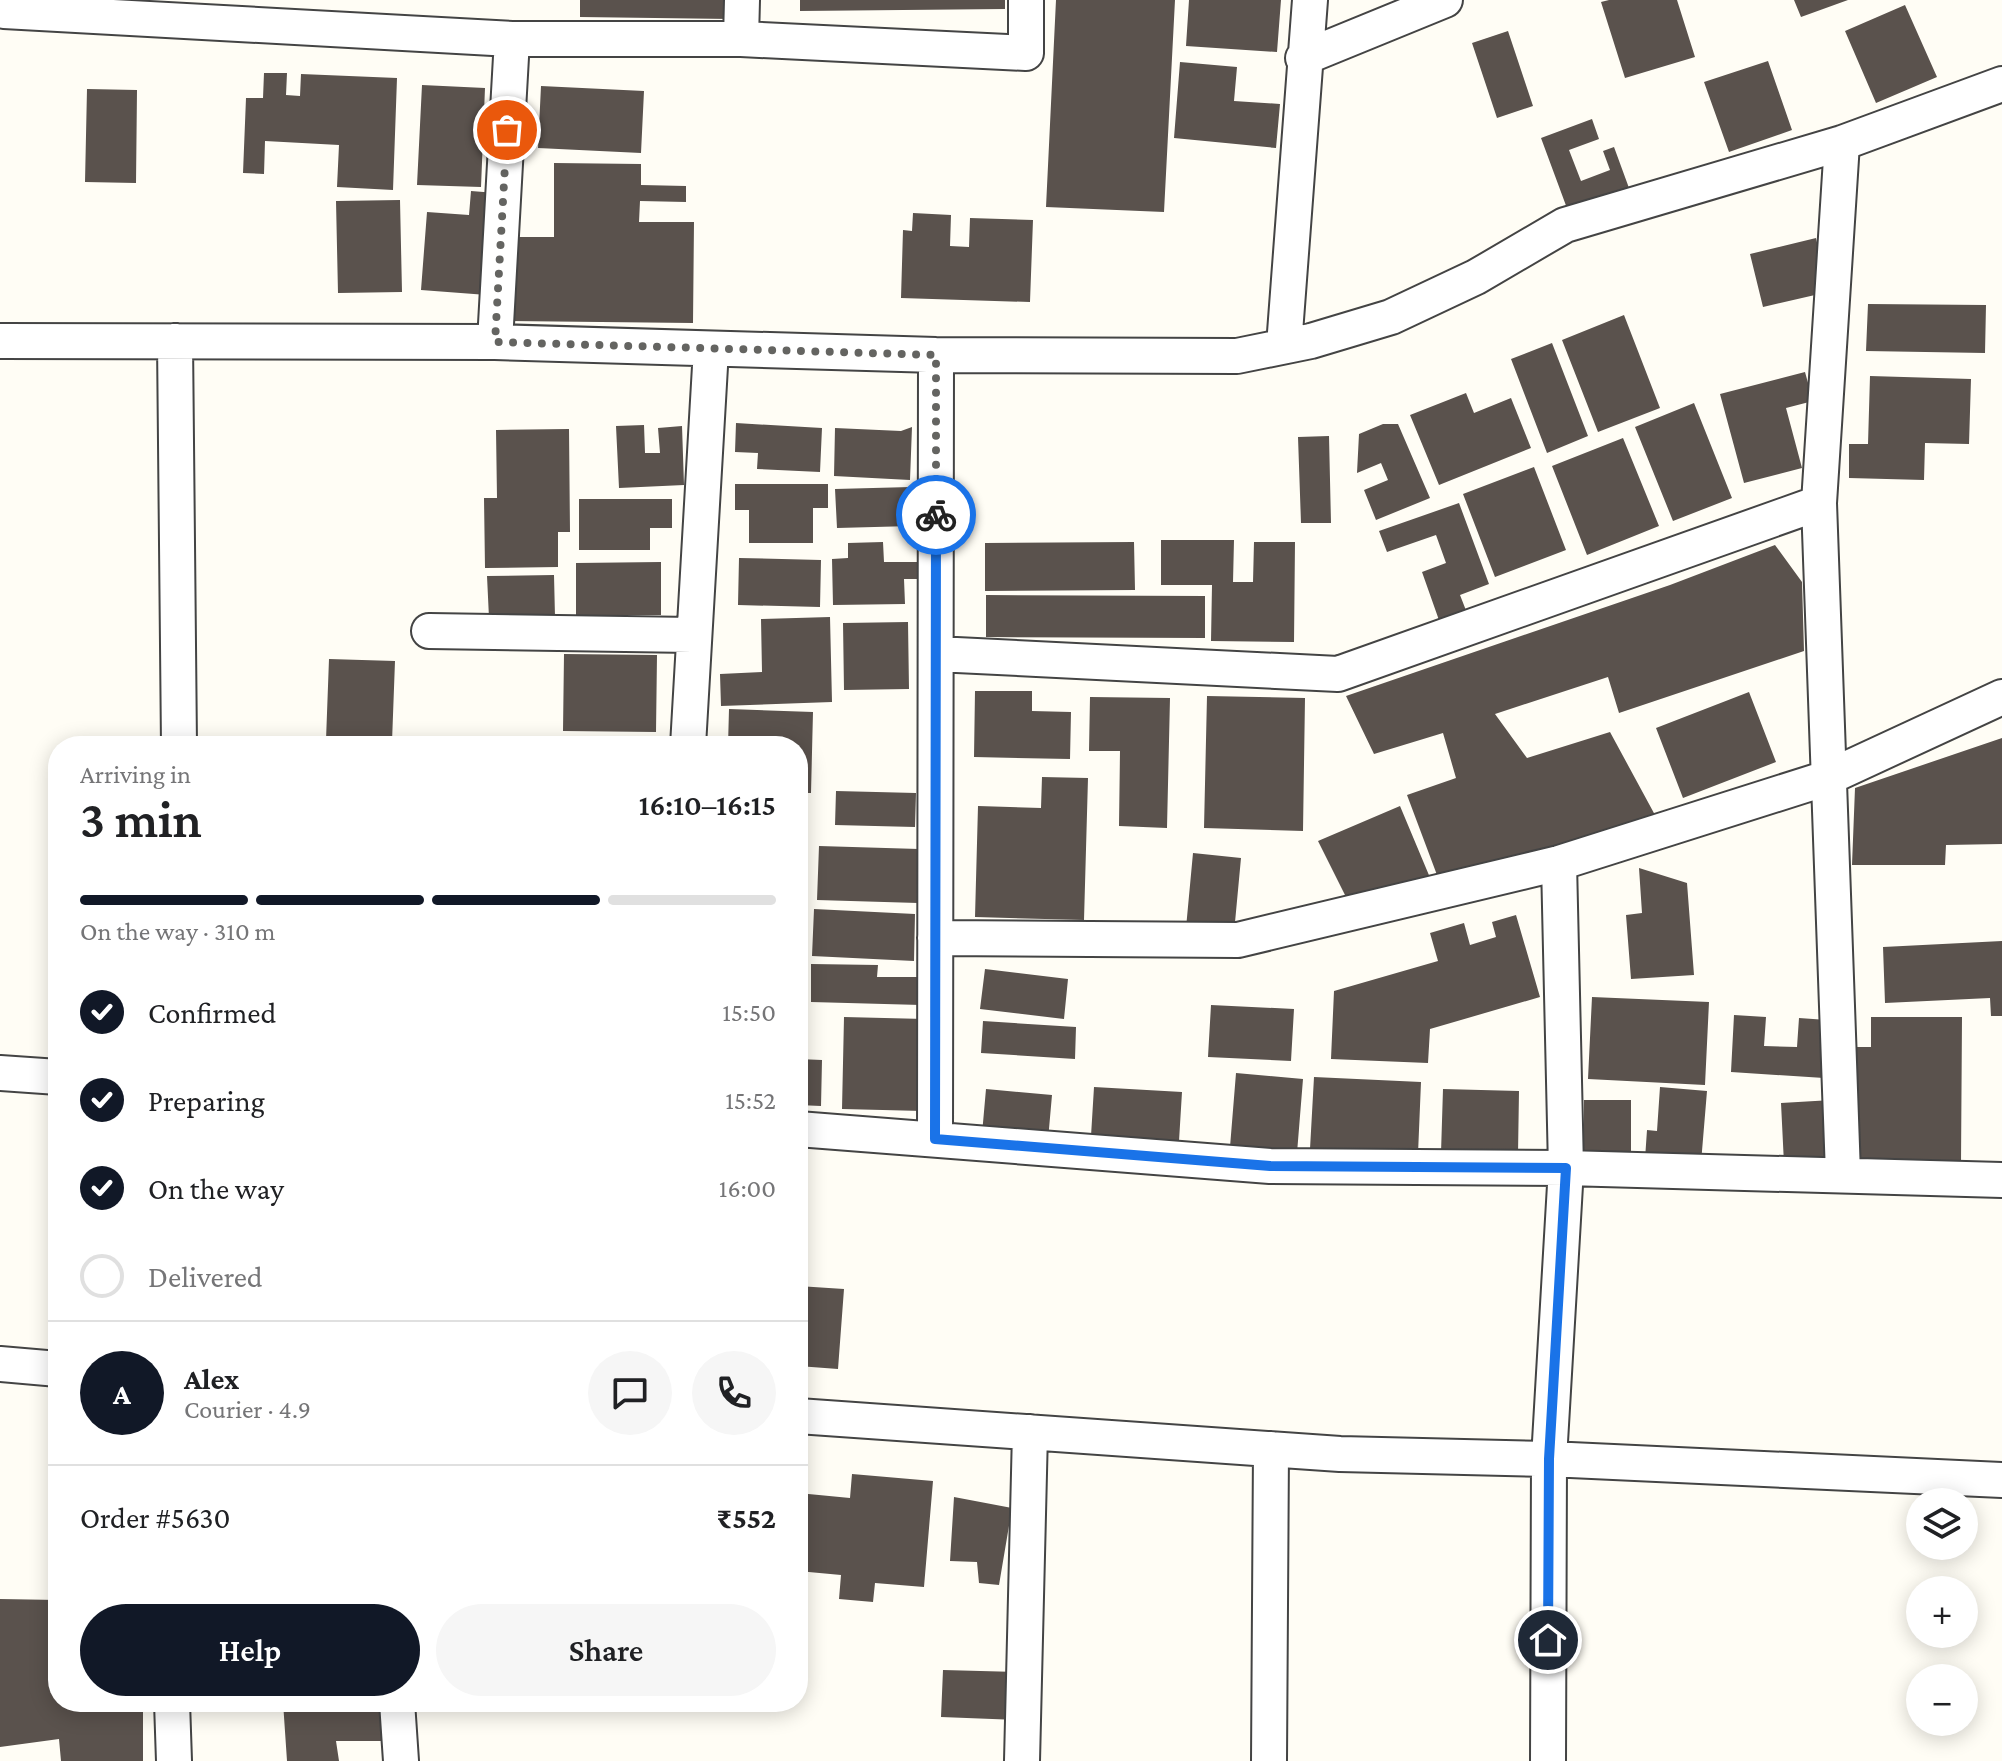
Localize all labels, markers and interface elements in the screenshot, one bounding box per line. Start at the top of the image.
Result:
pin [473,96,541,164]
icon: bag [485,108,529,152]
courier [896,475,976,555]
icon: bike [914,493,958,537]
text: Arriving in [80,760,191,789]
text: 16:10–16:15 [639,788,776,821]
text: 3 min [80,790,202,848]
text: On the way · 310 m [80,917,275,946]
icon: check [80,990,124,1034]
text: Confirmed [148,996,276,1029]
text: 15:50 [722,998,776,1027]
icon: check [80,1078,124,1122]
text: Preparing [148,1084,265,1117]
text: 15:52 [725,1086,776,1115]
icon: check [80,1166,124,1210]
text: On the way [148,1172,284,1205]
text: 16:00 [719,1174,776,1203]
text: Delivered [148,1260,263,1293]
button: chat [588,1351,672,1435]
button: phone [692,1351,776,1435]
text: Alex [184,1362,239,1395]
text: A [113,1377,131,1410]
text: Courier · 4.9 [184,1395,311,1424]
map controls [1906,1488,1978,1736]
button: layers [1906,1488,1978,1560]
text: Order #5630 [80,1501,230,1534]
text: ₹552 [717,1501,776,1534]
button: + [1906,1576,1978,1648]
button: Help [80,1604,420,1696]
button: Share [436,1604,776,1696]
pin [1514,1606,1582,1674]
icon: home [1526,1618,1570,1662]
button: − [1906,1664,1978,1736]

